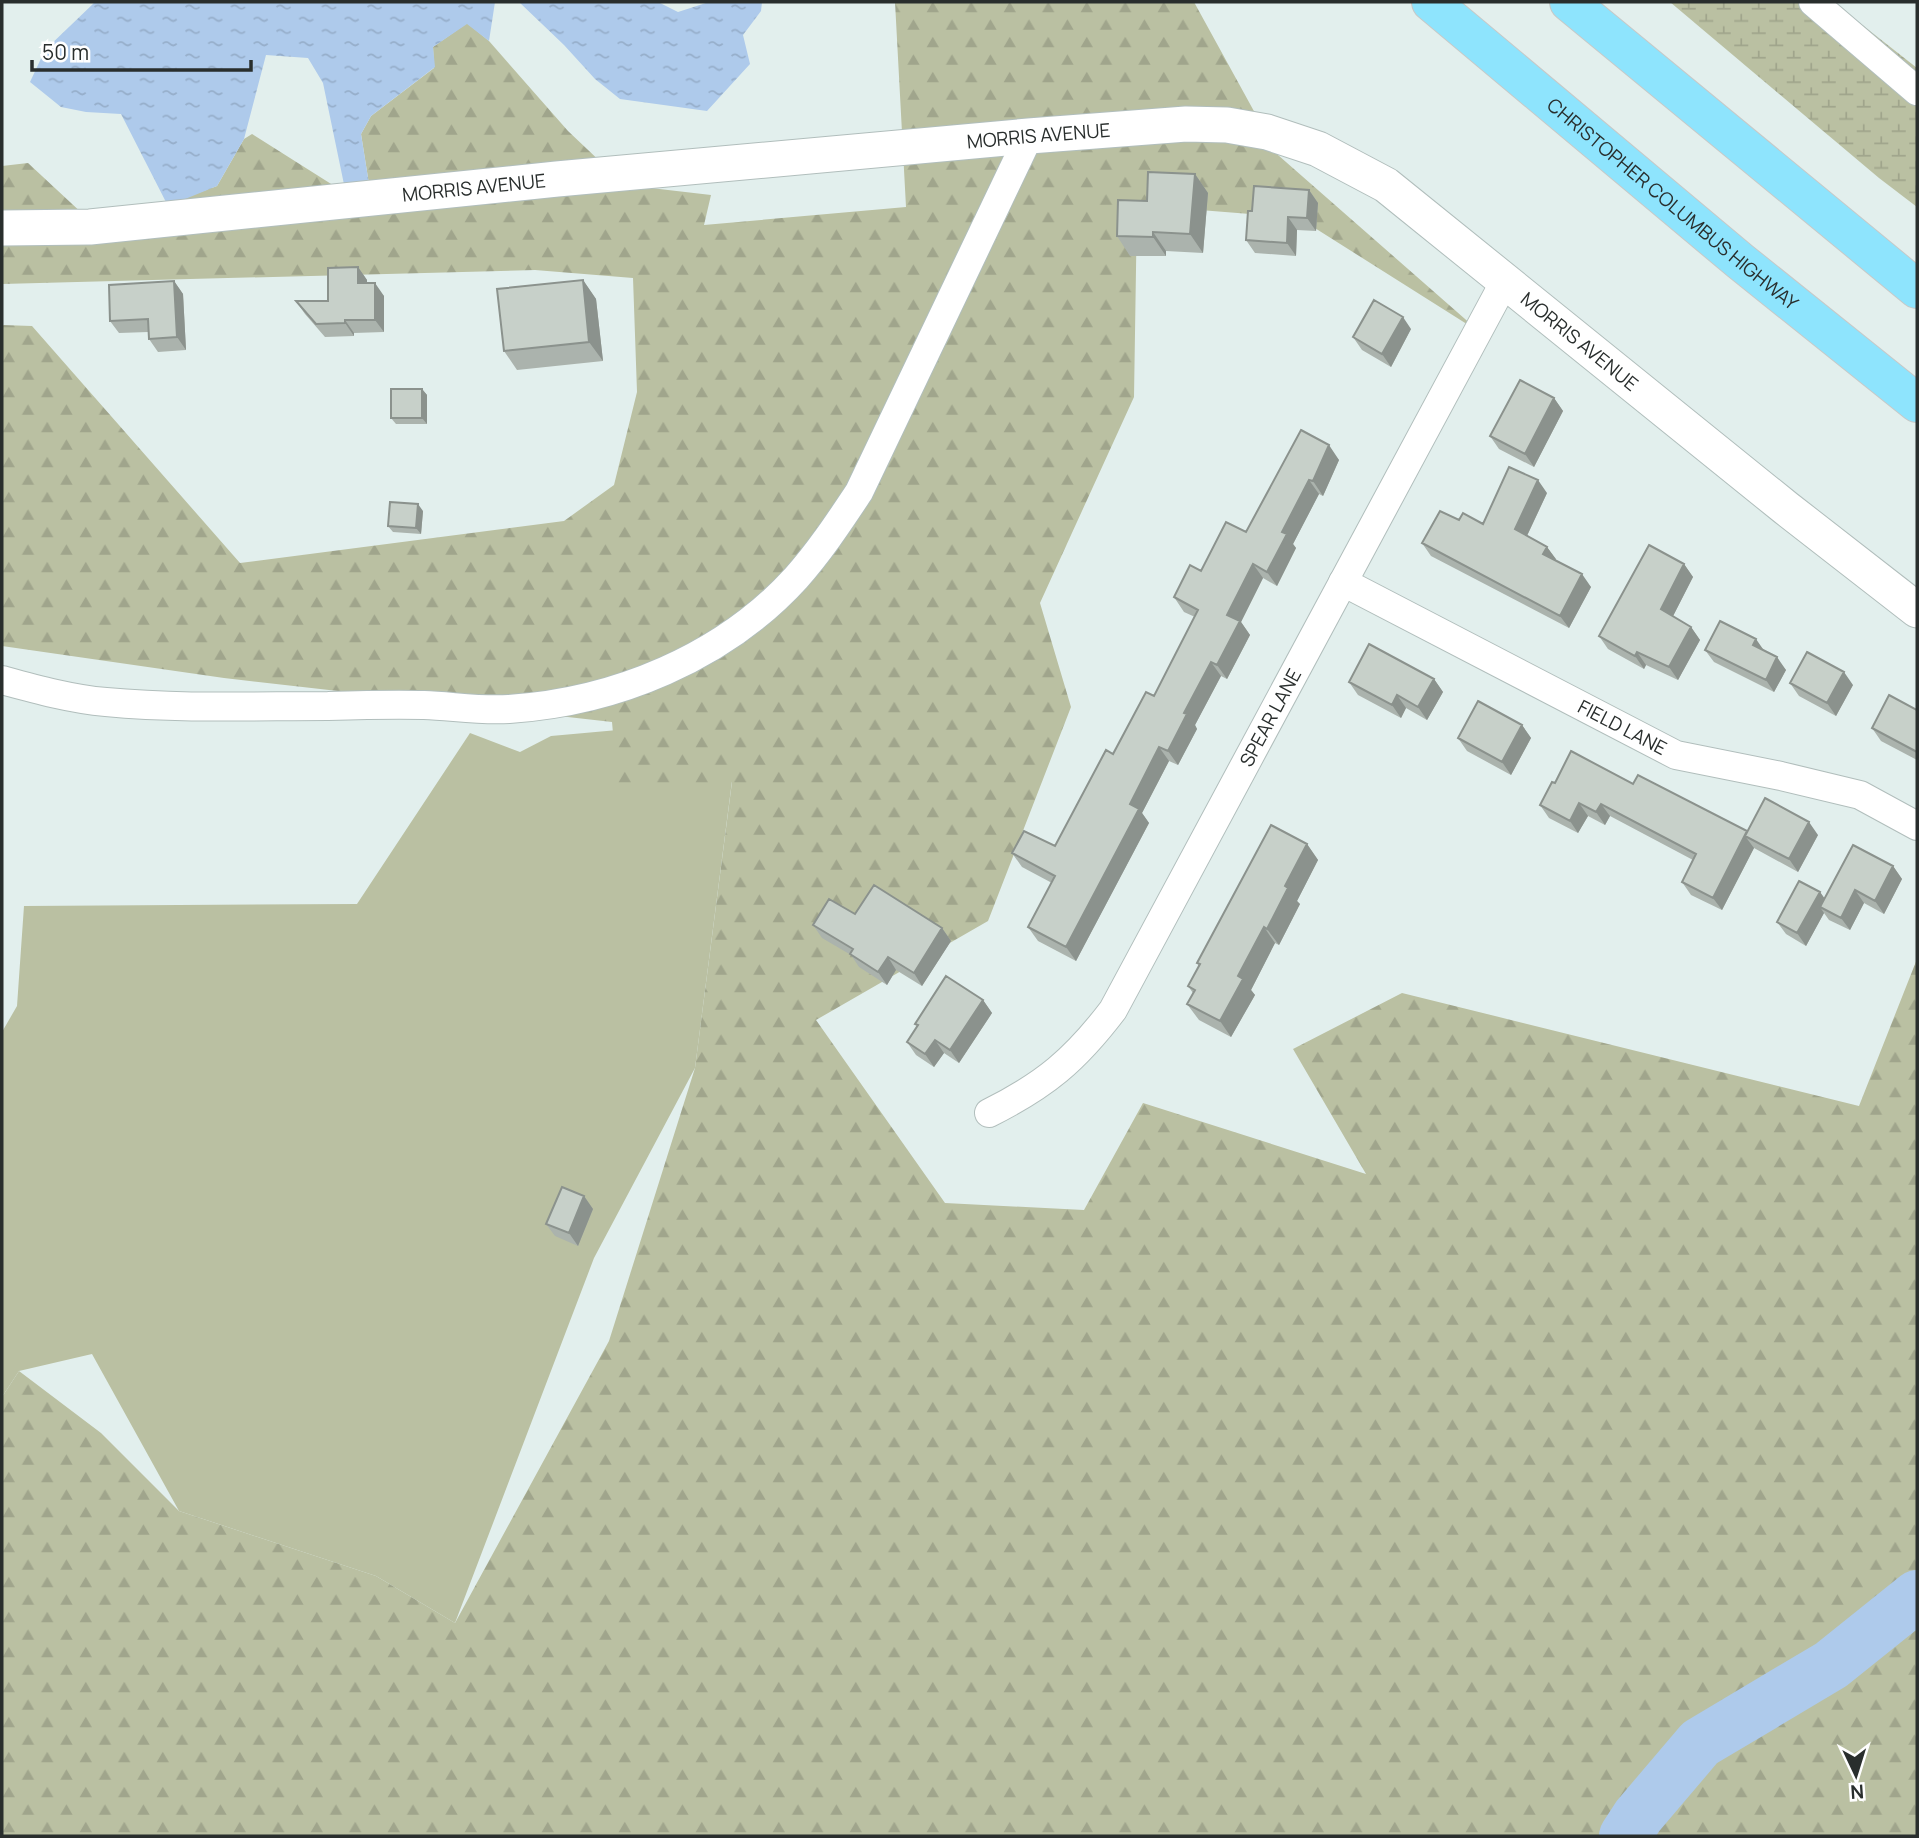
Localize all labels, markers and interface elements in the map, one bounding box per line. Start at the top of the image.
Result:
scale bar [32,28,250,72]
text: 50 m [42,38,89,66]
street label: CHRISTOPHER COLUMBUS HIGHWAY [1542,92,1804,316]
street label: MORRIS AVENUE [966,117,1111,155]
street label: MORRIS AVENUE [401,167,547,208]
street label: MORRIS AVENUE [1515,286,1644,397]
street label: SPEAR LANE [1233,664,1307,771]
street label: FIELD LANE [1574,693,1671,761]
north arrow [1821,1740,1891,1810]
text: N [1849,1779,1865,1805]

